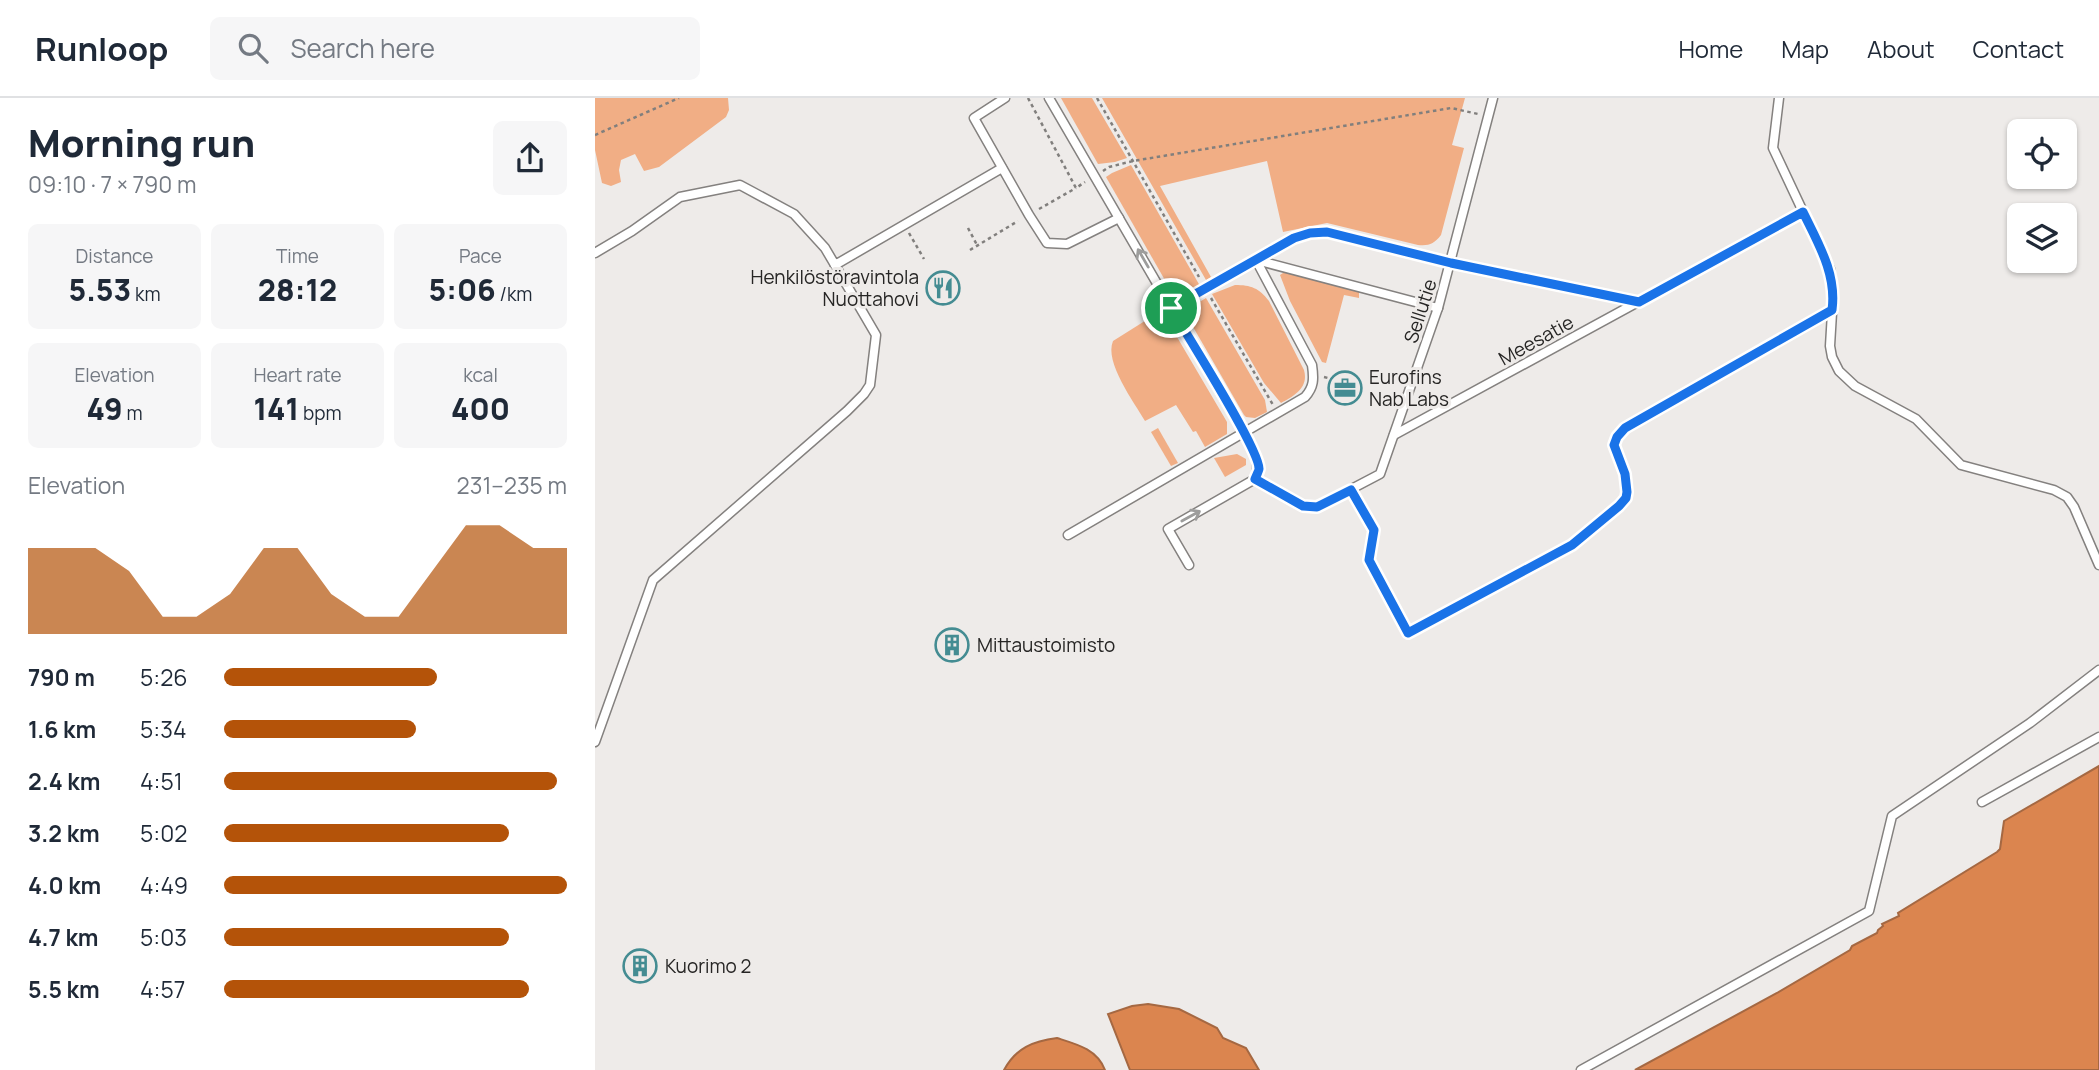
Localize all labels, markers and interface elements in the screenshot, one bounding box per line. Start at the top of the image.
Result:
search box [210,17,700,80]
text: Runloop [35,26,168,71]
icon: search [234,29,272,67]
text: Search here [290,30,435,66]
text: Home [1678,32,1743,65]
text: Map [1781,32,1829,65]
text: About [1867,32,1935,65]
text: Contact [1973,32,2064,65]
text: Morning run [28,116,255,168]
map controls [2007,119,2077,273]
button: locate [2007,119,2077,189]
button: share [493,121,567,195]
text: 09:10 · 7 × 790 m [28,168,197,200]
button: layers [2007,203,2077,273]
text: Distance [76,243,153,269]
text: Time [276,243,319,269]
text: Pace [459,243,502,269]
one-way arrow [1136,249,1150,269]
place label: Henkilöstöravintola Nuottahovi [751,264,919,312]
text: 5.53 [68,269,131,310]
text: 28:12 [258,269,337,310]
text: 5:06 [429,269,496,310]
restaurant icon: Henkilöstöravintola Nuottahovi [924,269,962,307]
street label: Sellutie [1397,276,1443,346]
pin [1141,278,1201,338]
text: km [131,281,161,307]
text: /km [496,281,532,307]
icon: arrive [1152,289,1190,327]
street label: Meesatie [1494,309,1578,371]
text: Elevation [74,362,155,388]
text: Heart rate [253,362,342,388]
text: kcal [463,362,498,388]
place label: Eurofins Nab Labs [1369,364,1449,412]
office icon: Eurofins Nab Labs [1326,369,1364,407]
text: 49 [86,388,123,429]
text: 141 [253,388,299,429]
text: 400 [451,388,510,429]
text: m [123,400,143,426]
text: bpm [299,400,342,426]
text: Elevation [28,469,125,501]
text: 231–235 m [457,469,567,501]
one-way arrow [1180,509,1201,522]
building icon: Mittaustoimisto [933,626,971,664]
place label: Mittaustoimisto [977,632,1115,658]
text: 790 m [28,661,95,693]
text: 5:26 [140,661,188,693]
text: 1.6 km [28,713,96,745]
text: 5:34 [140,713,186,745]
text: 2.4 km [28,765,100,797]
text: 4:51 [140,765,183,797]
text: 3.2 km [28,817,100,849]
text: 5:02 [140,817,187,849]
text: 4.0 km [28,869,101,901]
text: 4:49 [140,869,188,901]
text: 4.7 km [28,921,98,953]
text: 5:03 [140,921,187,953]
building icon: Kuorimo 2 [621,947,659,985]
place label: Kuorimo 2 [665,953,751,979]
text: 5.5 km [28,973,100,1005]
text: 4:57 [140,973,185,1005]

